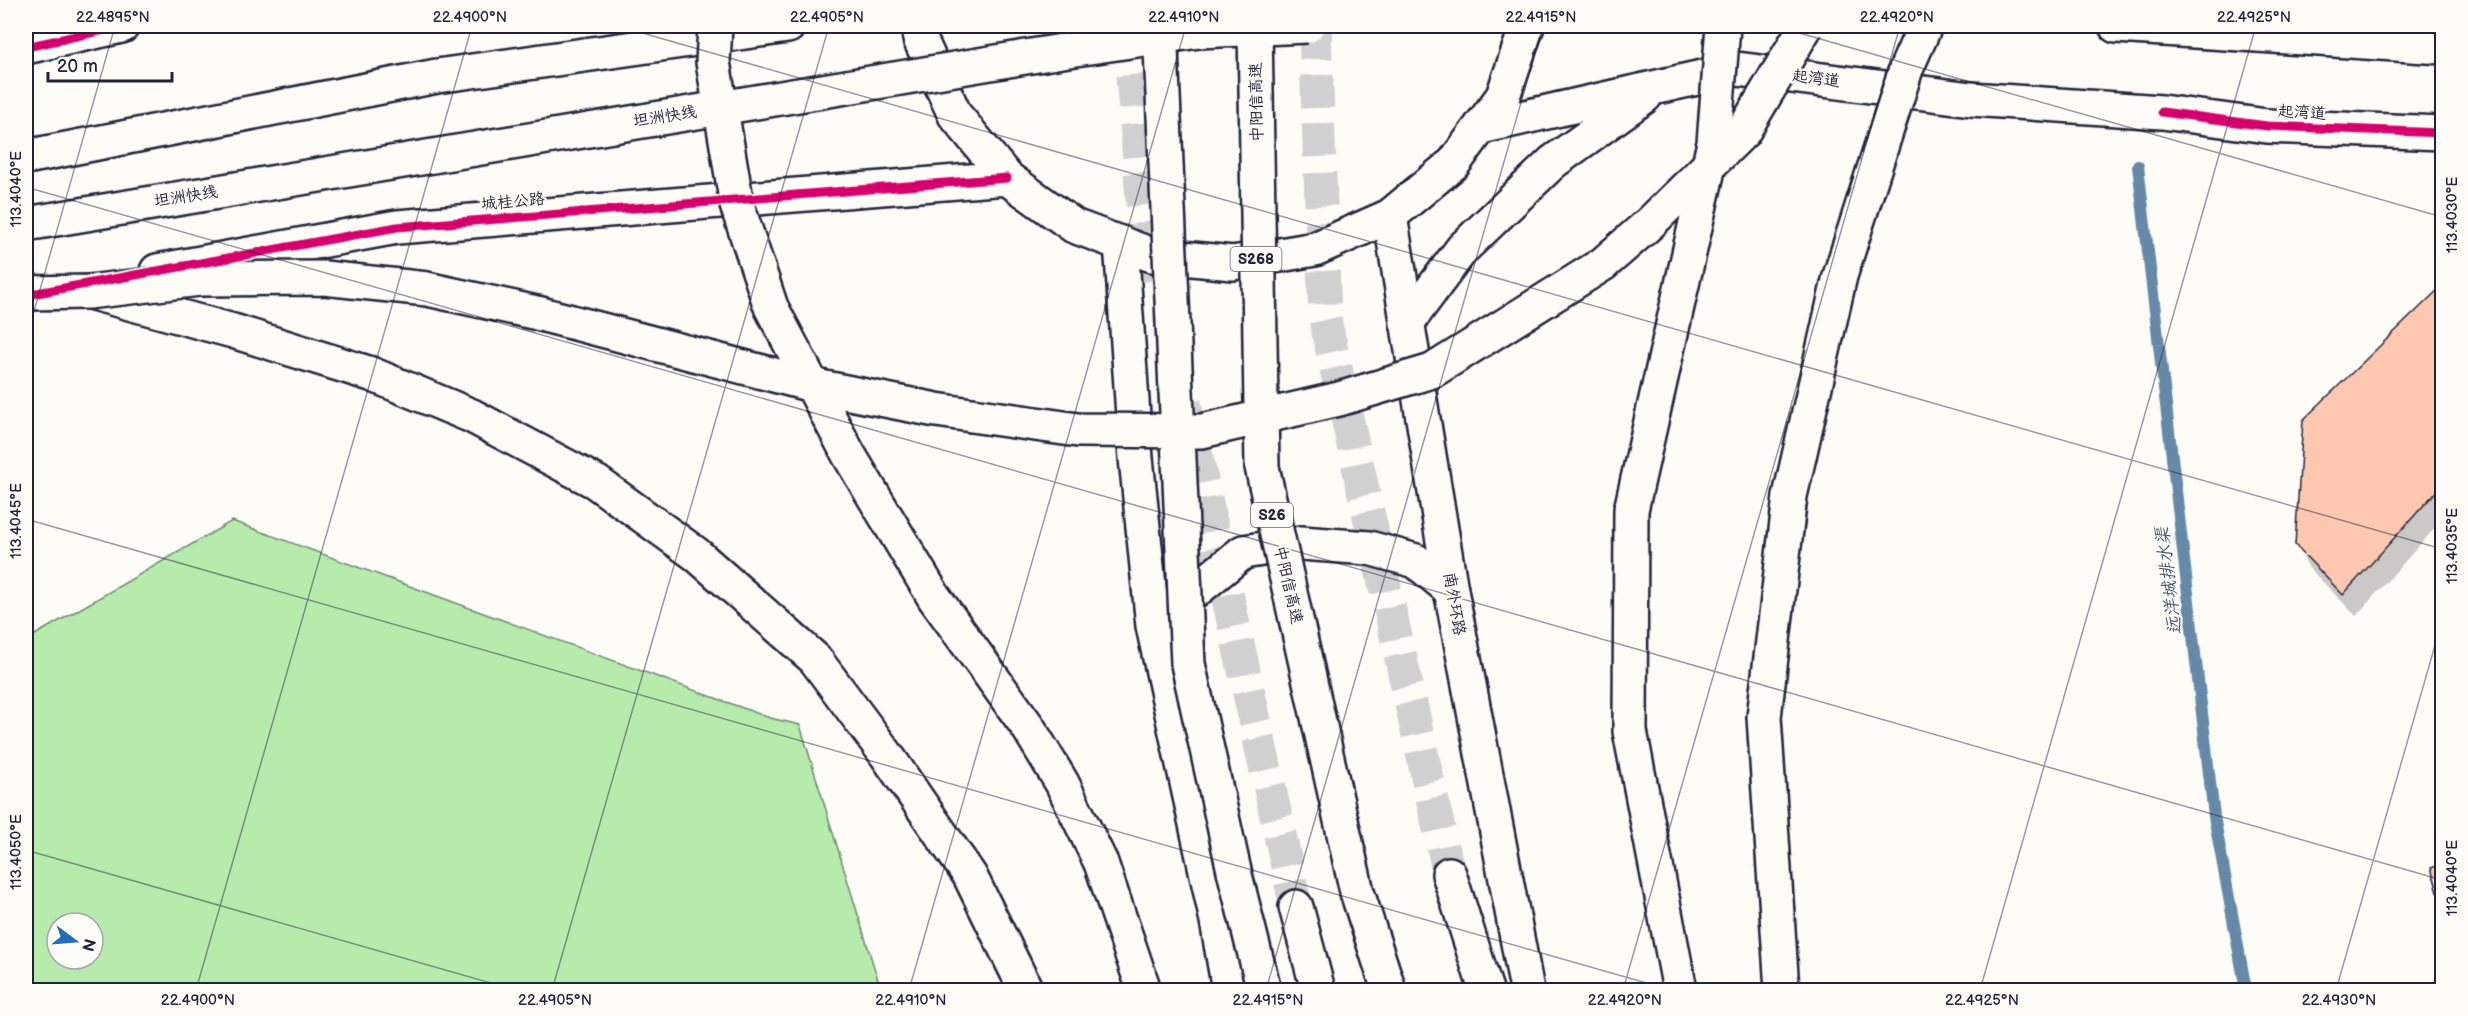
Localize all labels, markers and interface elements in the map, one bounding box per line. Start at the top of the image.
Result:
text: 22.4895°N [76,8,150,27]
text: 22.4900°N [433,8,507,27]
text: 22.4905°N [790,8,864,27]
text: 22.4910°N [1148,8,1220,27]
text: 22.4915°N [1506,8,1576,27]
text: 22.4920°N [1860,8,1934,27]
text: 22.4925°N [2217,8,2291,27]
scale bar [48,45,172,83]
text: 20 m [57,56,98,77]
street label: 中阳信高速 [1247,62,1267,142]
street label: 起湾道 [1791,67,1841,91]
street label: 起湾道 [2278,102,2326,124]
street label: 坦洲快线 [632,103,698,131]
text: 113.4040°E [7,151,26,227]
text: 113.4030°E [2443,177,2462,253]
street label: 坦洲快线 [153,183,219,211]
street label: 城桂公路 [480,190,546,214]
road number: S268 [1230,247,1282,271]
text: 113.4045°E [7,483,26,559]
road number: S26 [1251,503,1293,527]
text: 113.4035°E [2443,508,2462,584]
water label: 远洋城排水渠 [2152,524,2186,636]
street label: 中阳信高速 [1270,544,1306,626]
street label: 南外环路 [1439,571,1469,637]
text: 113.4050°E [7,814,26,890]
text: 113.4040°E [2443,840,2462,916]
north arrow [45,911,105,971]
text: N [77,936,99,953]
text: 22.4900°N [161,991,235,1010]
text: 22.4905°N [518,991,592,1010]
text: 22.4910°N [875,991,947,1010]
text: 22.4915°N [1233,991,1303,1010]
text: 22.4920°N [1588,991,1662,1010]
text: 22.4925°N [1945,991,2019,1010]
text: 22.4930°N [2302,991,2376,1010]

